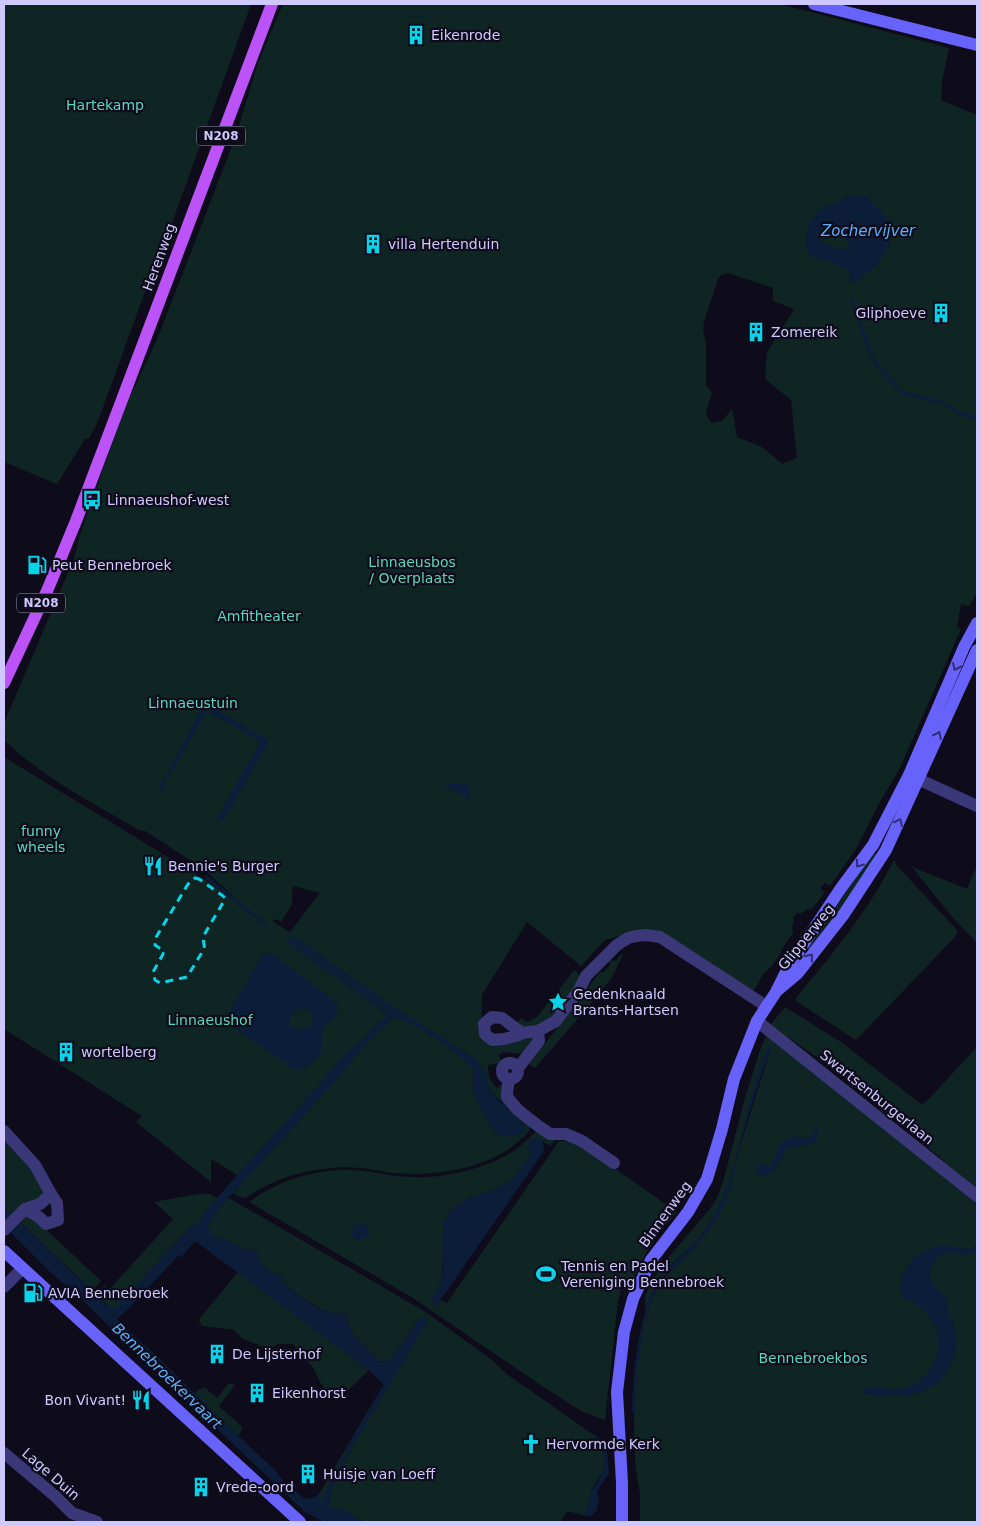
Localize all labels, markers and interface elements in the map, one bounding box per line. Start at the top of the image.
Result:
building icon: Eikenrode [405,24,427,46]
place label: Eikenrode [431,27,500,43]
park label: Hartekamp [66,97,144,113]
road number: N208 [197,126,245,146]
street label: Herenweg [139,221,179,293]
water label: Zochervijver [820,222,916,240]
building icon: villa Hertenduin [362,233,384,255]
place label: villa Hertenduin [388,236,499,252]
building icon: Gliphoeve [930,302,952,324]
place label: Gliphoeve [856,305,926,321]
building icon: Zomereik [745,321,767,343]
place label: Zomereik [771,324,838,340]
bus stop icon: Linnaeushof-west [81,489,103,511]
place label: Linnaeushof-west [107,492,230,508]
fuel station icon: Peut Bennebroek [26,554,48,576]
park label: Linnaeusbos / Overplaats [368,554,456,586]
place label: Peut Bennebroek [52,557,172,573]
road number: N208 [17,594,65,612]
park label: Amfitheater [217,608,301,624]
one-way arrow [951,662,962,671]
park label: Linnaeustuin [148,695,238,711]
one-way arrow [932,731,943,740]
one-way arrow [893,818,903,827]
park label: funny wheels [17,823,65,855]
restaurant icon: Bennie's Burger [142,855,164,877]
place label: Bennie's Burger [168,858,280,874]
one-way arrow [856,858,865,868]
street label: Glipperweg [775,901,837,973]
one-way arrow [805,954,813,963]
place label: Gedenknaald Brants-Hartsen [573,986,679,1018]
place icon: Gedenknaald Brants-Hartsen [547,991,569,1013]
park label: Linnaeushof [167,1012,254,1028]
building icon: wortelberg [55,1041,77,1063]
place label: wortelberg [81,1044,157,1060]
street label: Swartsenburgerlaan [817,1046,937,1148]
street label: Binnenweg [636,1178,694,1250]
place label: Tennis en Padel Vereniging Bennebroek [560,1258,725,1290]
sports icon: Tennis en Padel Vereniging Bennebroek [535,1263,557,1285]
fuel station icon: AVIA Bennebroek [22,1282,44,1304]
place label: AVIA Bennebroek [48,1285,170,1301]
water label: Bennebroekervaart [109,1319,226,1434]
building icon: De Lijsterhof [206,1343,228,1365]
place label: De Lijsterhof [232,1346,322,1362]
park label: Bennebroekbos [759,1350,867,1366]
building icon: Eikenhorst [246,1382,268,1404]
place label: Eikenhorst [272,1385,346,1401]
restaurant icon: Bon Vivant! [130,1389,152,1411]
place label: Bon Vivant! [45,1392,126,1408]
church icon: Hervormde Kerk [520,1433,542,1455]
place label: Hervormde Kerk [546,1436,661,1452]
street label: Lage Duin [19,1445,83,1503]
building icon: Huisje van Loeff [297,1463,319,1485]
place label: Huisje van Loeff [323,1466,435,1482]
building icon: Vrede-oord [190,1476,212,1498]
place label: Vrede-oord [216,1479,294,1495]

